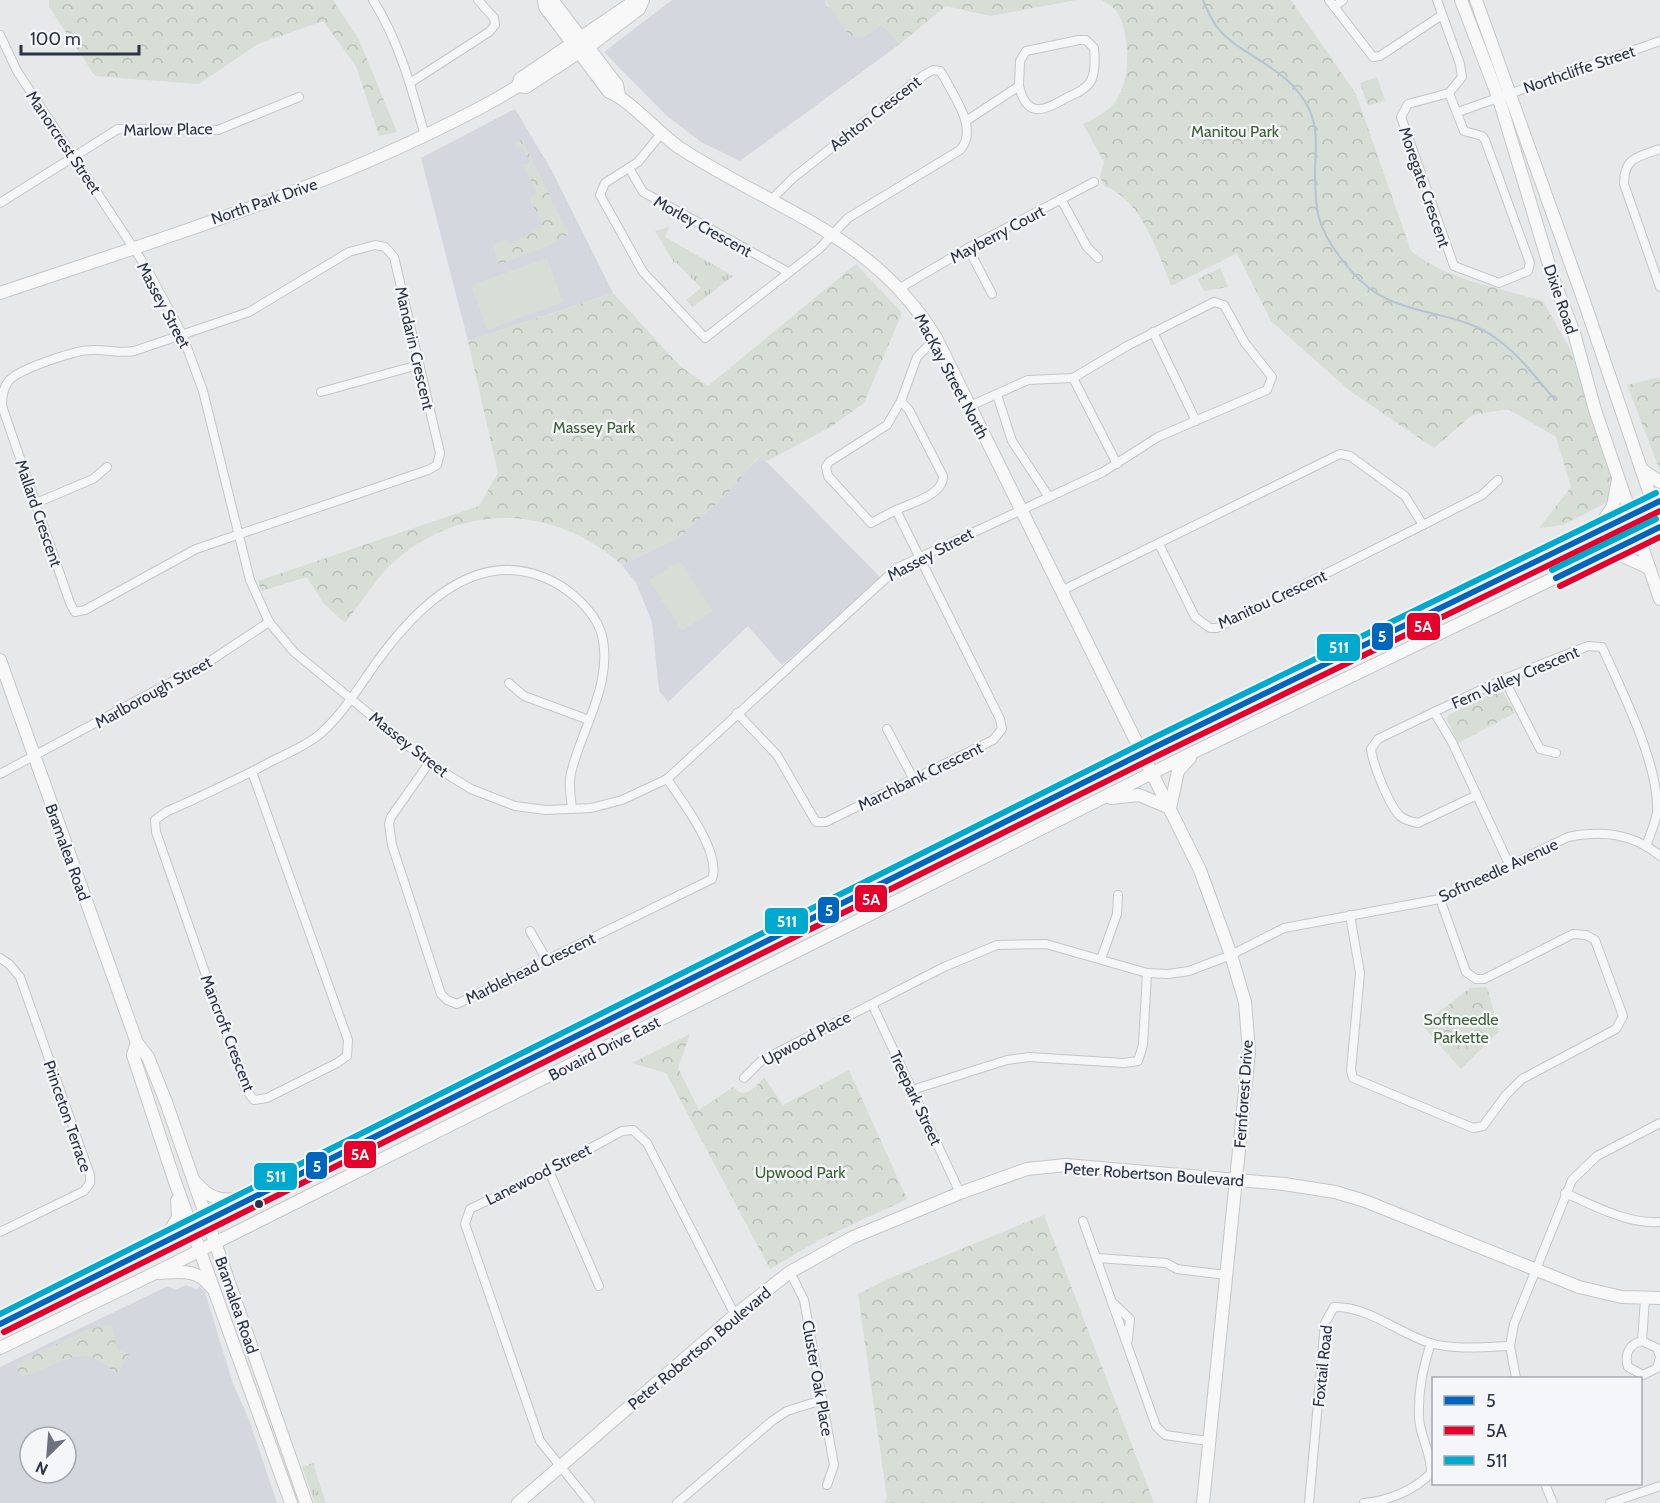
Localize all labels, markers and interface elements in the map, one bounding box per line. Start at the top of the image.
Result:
scale bar [21,18,140,56]
text: 100 m [30,28,81,50]
street label: Northcliffe Street [1521,41,1638,97]
street label: Ashton Crescent [826,71,925,155]
street label: Manorcrest Street [22,87,105,198]
street label: Marlow Place [123,119,213,140]
park label: Manitou Park [1191,122,1280,141]
street label: Moregate Crescent [1395,124,1454,250]
street label: North Park Drive [209,174,320,229]
street label: Morley Crescent [650,192,756,261]
street label: Mayberry Court [947,201,1048,267]
street label: Massey Street [133,259,194,352]
street label: Dixie Road [1540,262,1581,336]
street label: Mandarin Crescent [391,285,438,412]
street label: MacKay Street North [910,310,993,442]
park label: Massey Park [553,418,636,437]
street label: Mallard Crescent [11,457,66,570]
street label: Massey Street [884,524,977,585]
street label: Manitou Crescent [1215,566,1330,633]
line badge: 5A [1406,612,1441,641]
text: 5A [1414,617,1432,636]
line badge: 5 [1371,622,1394,651]
text: 5 [1378,627,1386,646]
line badge: 511 [1316,633,1361,662]
text: 511 [1329,638,1349,657]
street label: Fern Valley Crescent [1449,642,1582,713]
street label: Marlborough Street [92,652,215,732]
street label: Massey Street [366,708,452,781]
street label: Marchbank Crescent [855,738,986,815]
street label: Bramalea Road [41,801,94,903]
street label: Softneedle Avenue [1436,835,1561,906]
line badge: 5A [854,884,888,913]
text: 5A [862,890,880,909]
line badge: 5 [817,896,840,924]
text: 5 [825,901,833,920]
line badge: 511 [764,907,809,935]
text: 511 [777,912,797,931]
street label: Marblehead Crescent [462,928,599,1008]
street label: Mancroft Crescent [197,972,259,1095]
street label: Upwood Place [759,1007,854,1070]
park label: Softneedle Parkette [1424,1010,1498,1047]
street label: Bovaird Drive East [545,1012,664,1085]
street label: Fernforest Drive [1230,1039,1257,1149]
street label: Treepark Street [885,1048,946,1149]
street label: Princeton Terrace [40,1058,96,1175]
street label: Lanewood Street [482,1139,595,1209]
line badge: 5A [343,1140,377,1169]
text: 5A [351,1145,369,1164]
line badge: 5 [305,1151,328,1180]
text: 5 [313,1157,321,1176]
street label: Peter Robertson Boulevard [1063,1159,1245,1190]
line badge: 511 [253,1162,298,1191]
park label: Upwood Park [755,1163,846,1182]
text: 511 [266,1167,286,1186]
unlabelled marker [253,1198,265,1210]
street label: Bramalea Road [211,1254,262,1356]
street label: Peter Robertson Boulevard [624,1283,775,1414]
street label: Cluster Oak Place [798,1319,837,1438]
street label: Foxtail Road [1309,1324,1336,1408]
legend [1432,1377,1642,1485]
text: 5 [1486,1390,1496,1412]
text: 5A [1486,1420,1507,1442]
north arrow [18,1425,78,1485]
text: 511 [1486,1450,1507,1472]
text: N [33,1457,51,1479]

